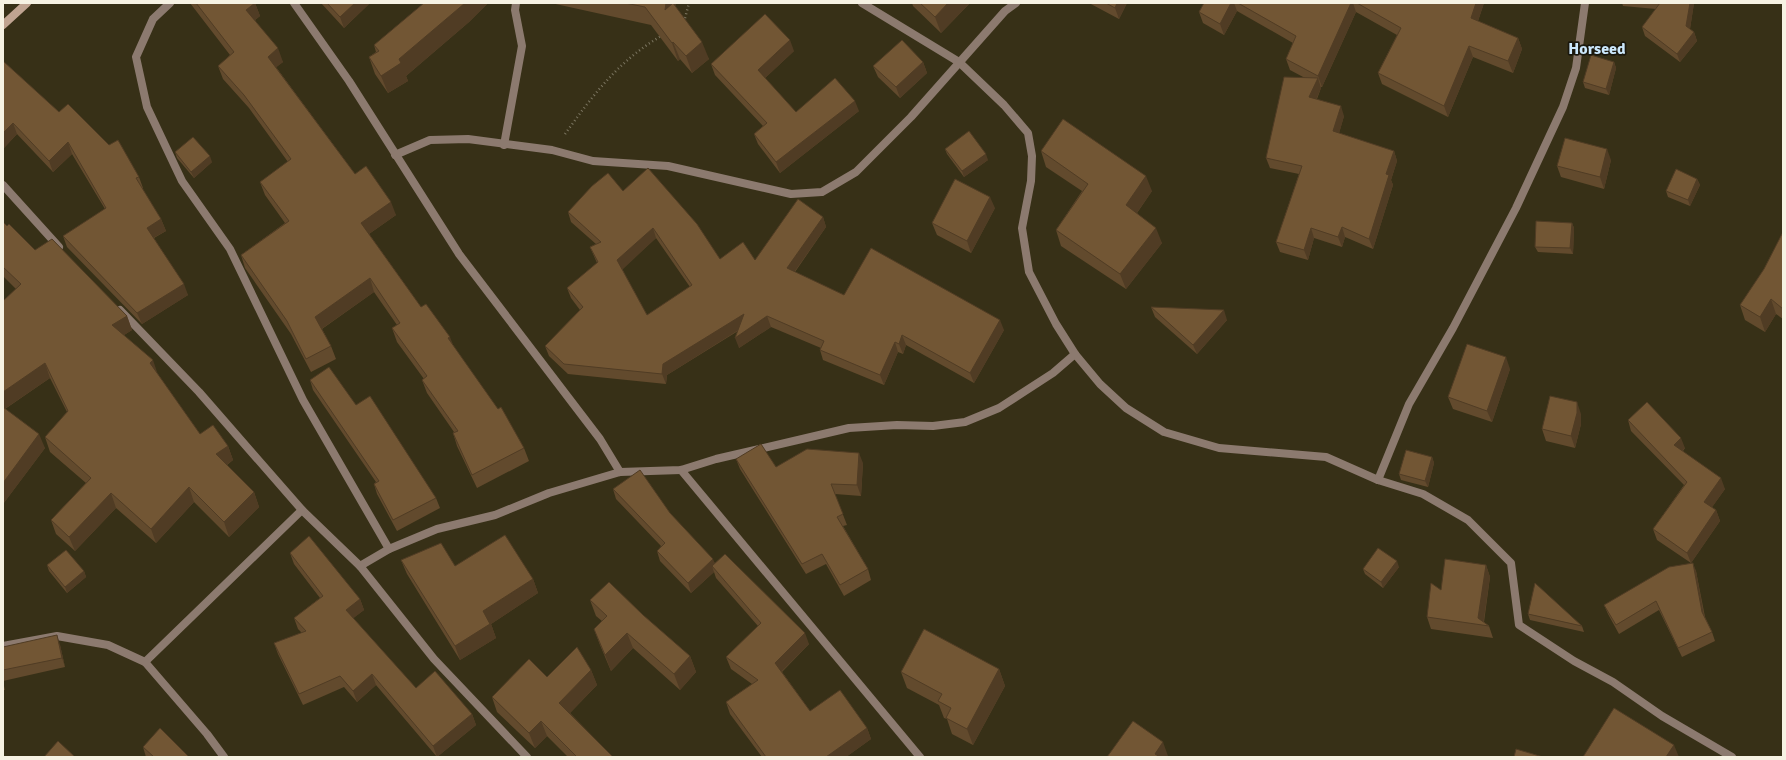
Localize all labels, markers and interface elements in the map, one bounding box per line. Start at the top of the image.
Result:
district label: Horseed [1568,39,1626,59]

